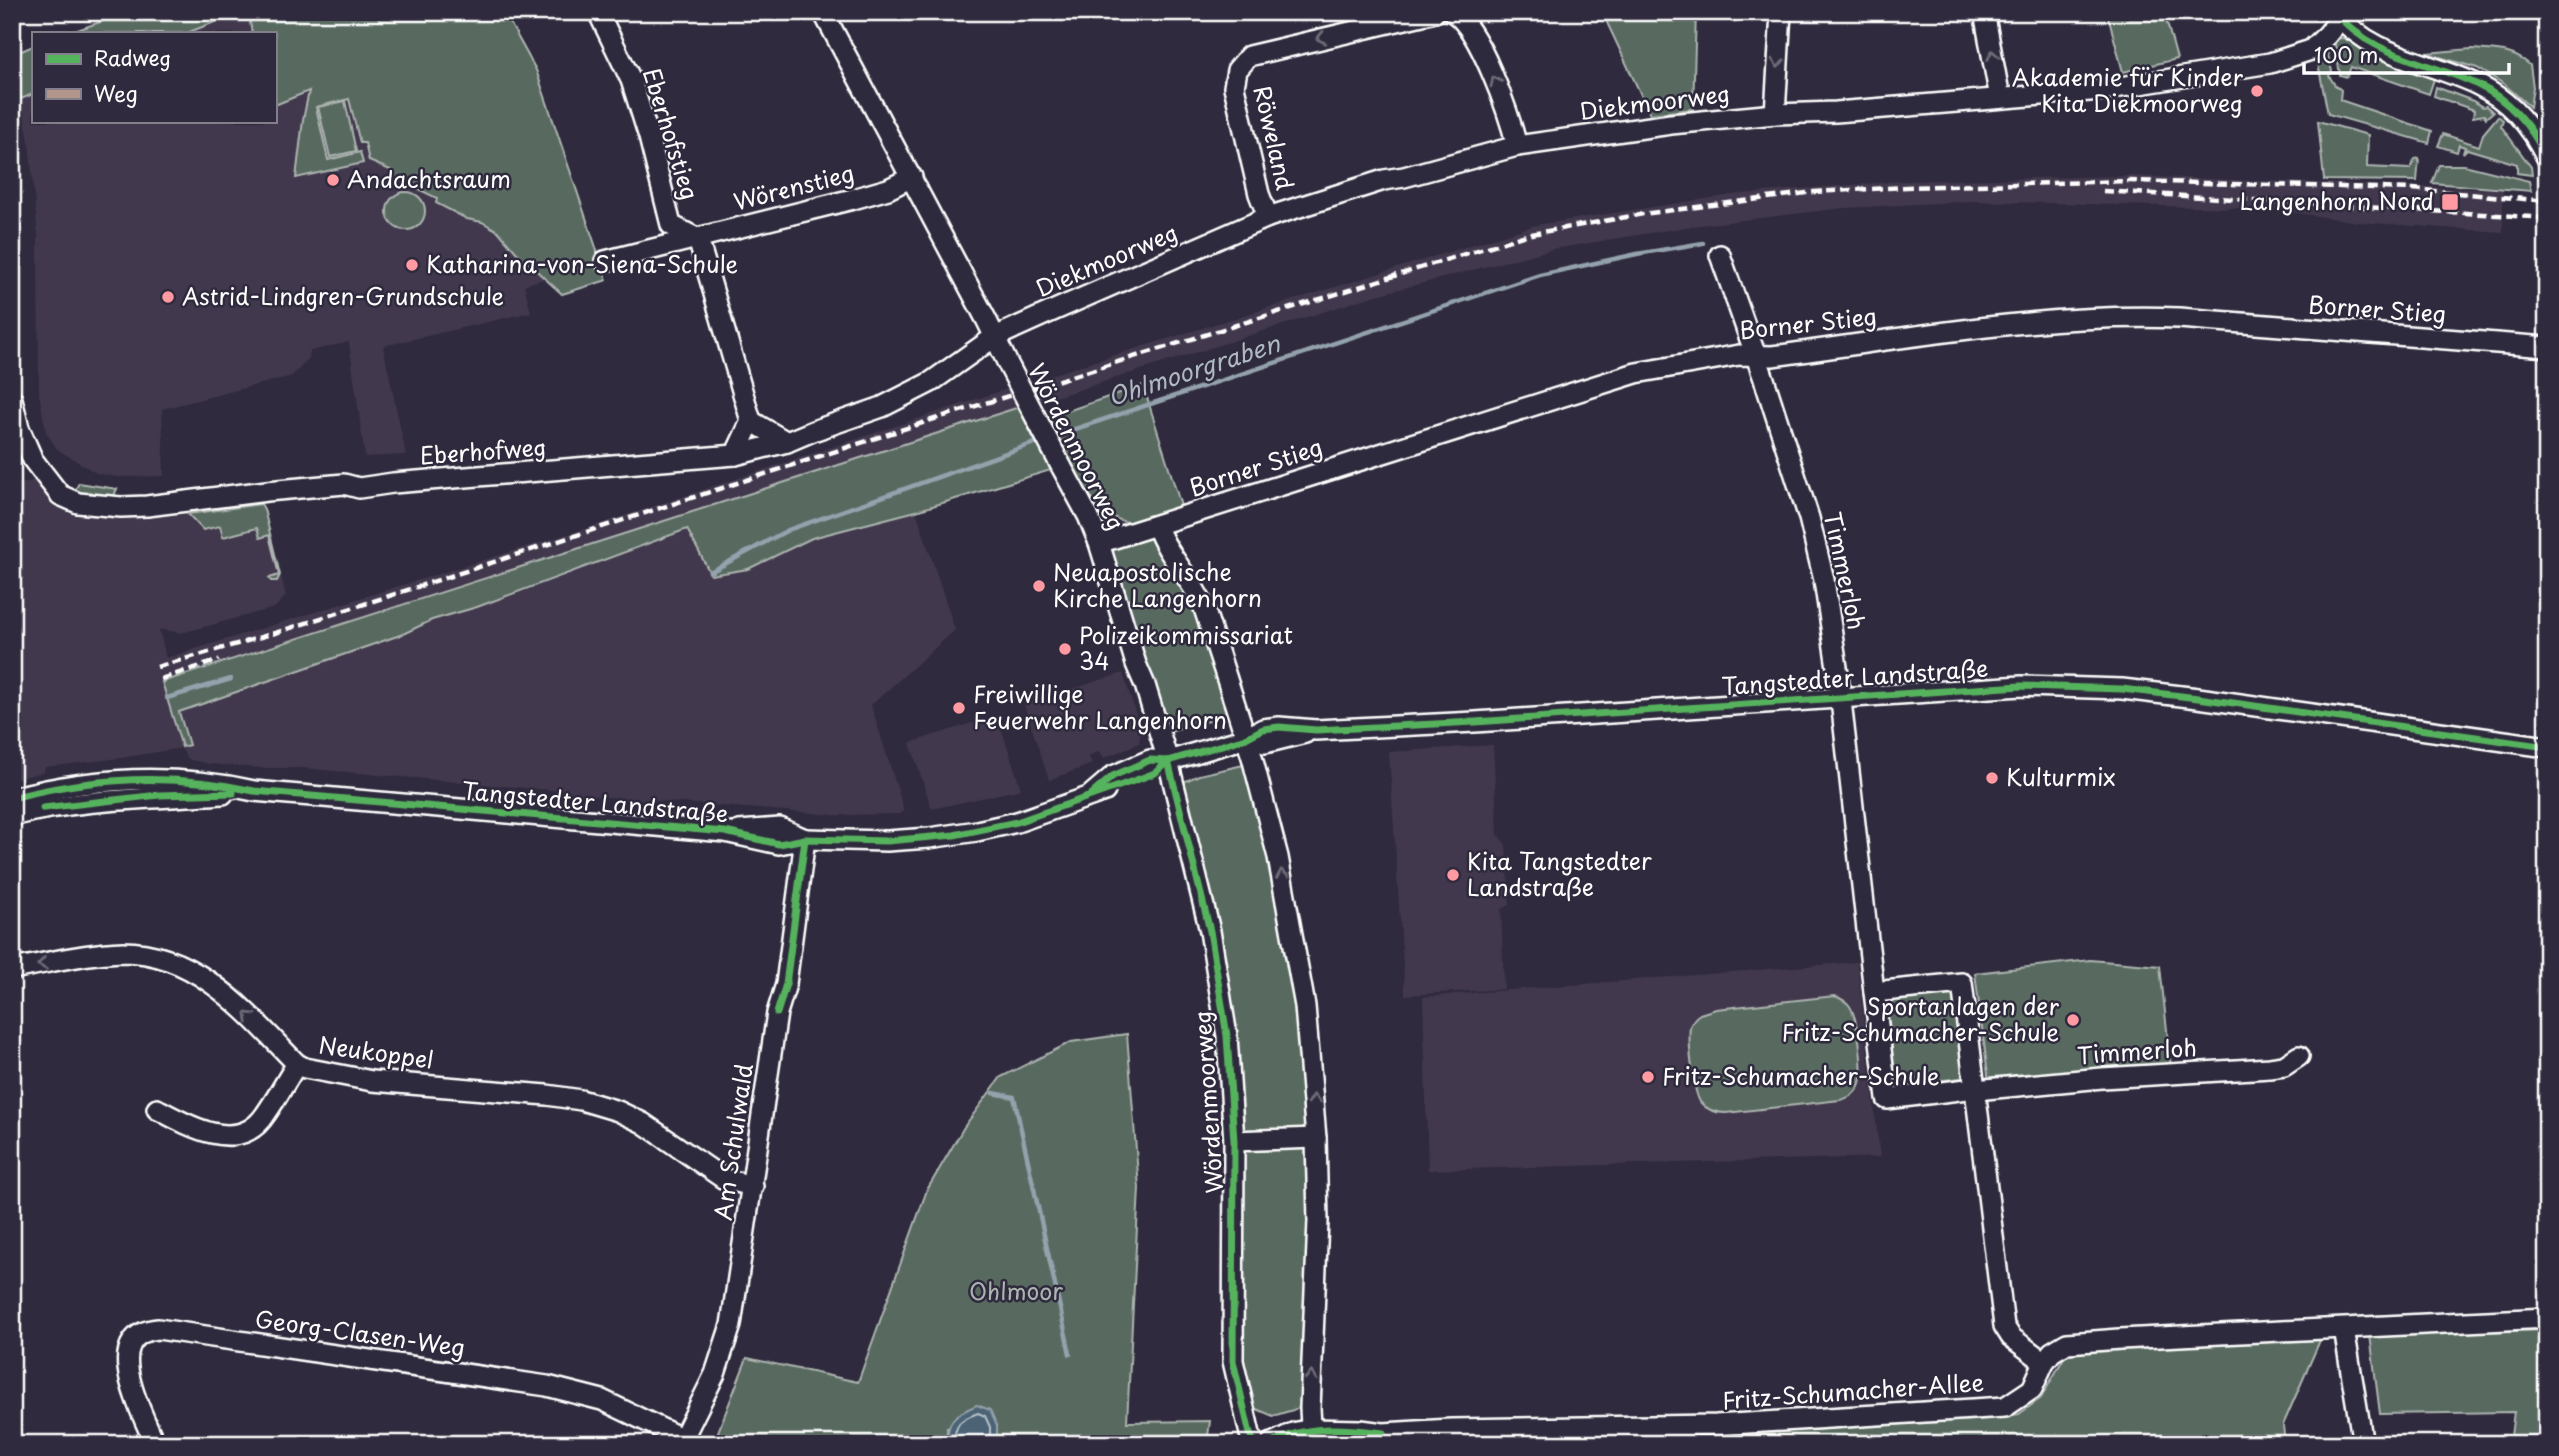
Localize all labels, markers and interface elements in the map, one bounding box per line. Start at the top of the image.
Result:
one-way arrow [1315,30,1327,44]
legend [32,32,276,122]
scale bar [2304,32,2508,76]
text: 100 m [2314,38,2378,70]
text: Radweg [94,41,171,73]
one-way arrow [1986,49,2001,61]
one-way arrow [1771,58,1786,69]
place label: Akademie für Kinder Kita Diekmoorweg [2012,59,2244,120]
street label: Eberhofstieg [635,63,708,204]
street label: Diekmoorweg [1578,75,1732,128]
one-way arrow [1489,76,1503,88]
text: Weg [94,77,138,109]
street label: Röweland [1246,82,1303,193]
marker: Akademie für Kinder Kita Diekmoorweg [2249,83,2265,99]
street label: Wörenstieg [730,155,858,218]
place label: Andachtsraum [347,161,511,196]
marker: Andachtsraum [325,172,341,188]
place label: Langenhorn Nord [2239,183,2434,218]
marker: Langenhorn Nord [2440,192,2460,212]
street label: Diekmoorweg [1030,214,1183,305]
place label: Katharina-von-Siena-Schule [426,246,738,281]
marker: Katharina-von-Siena-Schule [404,257,420,273]
place label: Astrid-Lindgren-Grundschule [182,278,504,313]
street label: Borner Stieg [2307,286,2447,331]
marker: Astrid-Lindgren-Grundschule [160,289,176,305]
street label: Borner Stieg [1737,298,1878,347]
water label: Ohlmoorgraben [1103,324,1285,414]
street label: Wördenmoorweg [1020,357,1134,536]
street label: Eberhofweg [418,429,547,472]
street label: Borner Stieg [1184,429,1327,505]
street label: Timmerloh [1816,508,1875,633]
place label: Neuapostolische Kirche Langenhorn [1053,554,1262,615]
marker: Neuapostolische Kirche Langenhorn [1031,578,1047,594]
place label: Polizeikommissariat 34 [1079,617,1293,678]
marker: Polizeikommissariat 34 [1057,641,1073,657]
street label: Tangstedter Landstraße [1720,650,1989,703]
place label: Freiwillige Feuerwehr Langenhorn [973,676,1227,737]
marker: Freiwillige Feuerwehr Langenhorn [951,700,967,716]
place label: Kulturmix [2006,759,2116,794]
marker: Kulturmix [1984,770,2000,786]
street label: Tangstedter Landstraße [461,772,730,831]
place label: Kita Tangstedter Landstraße [1467,843,1652,904]
marker: Kita Tangstedter Landstraße [1445,867,1461,883]
one-way arrow [1275,868,1290,880]
one-way arrow [36,956,48,971]
place label: Sportanlagen der Fritz-Schumacher-Schule [1781,988,2060,1049]
street label: Wördenmoorweg [1184,1010,1231,1195]
one-way arrow [244,1011,257,1024]
marker: Sportanlagen der Fritz-Schumacher-Schule [2065,1012,2081,1028]
street label: Neukoppel [317,1026,436,1077]
street label: Timmerloh [2076,1029,2198,1072]
place label: Fritz-Schumacher-Schule [1662,1058,1940,1093]
street label: Am Schulwald [704,1061,761,1222]
marker: Fritz-Schumacher-Schule [1640,1069,1656,1085]
one-way arrow [1307,1094,1322,1105]
park label: Ohlmoor [969,1273,1063,1308]
street label: Georg-Clasen-Weg [253,1300,467,1365]
street label: Fritz-Schumacher-Allee [1721,1364,1985,1417]
one-way arrow [1303,1370,1318,1381]

